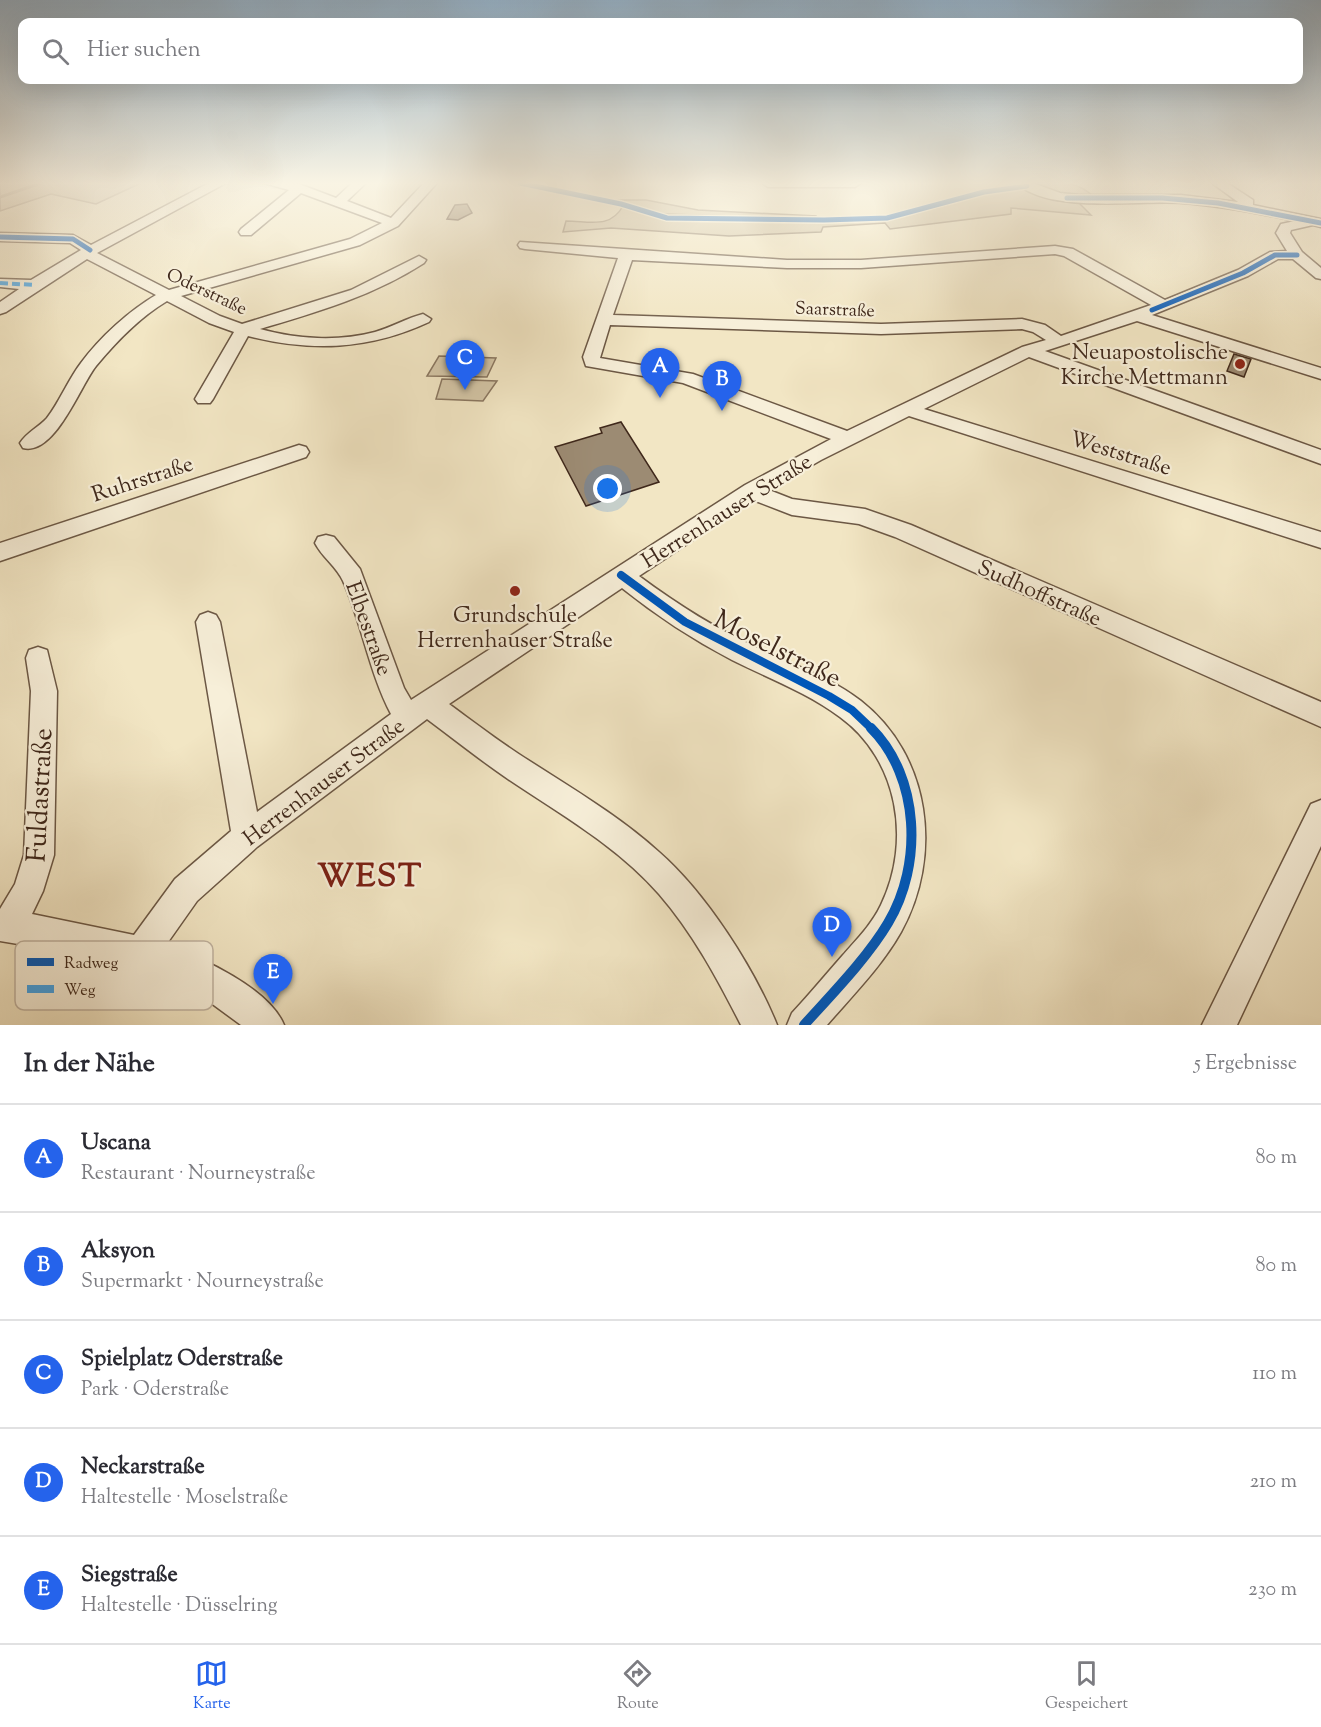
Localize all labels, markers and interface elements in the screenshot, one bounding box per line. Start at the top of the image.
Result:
search box [18,18,1303,84]
icon: search [39,35,72,68]
text: Hier suchen [87,35,201,67]
street label: Oderstraße [161,263,251,323]
street label: Saarstraße [795,297,875,325]
place label: Neuapostolische Kirche Mettmann [1061,338,1228,395]
pin: C [446,340,484,390]
pin: A [640,348,680,398]
marker: Neuapostolische Kirche Mettmann [1233,357,1247,371]
pin: B [702,362,742,411]
street label: Weststraße [1065,424,1175,486]
street label: Herrenhauser Straße [636,447,819,578]
street label: Ruhrstraße [88,449,198,512]
your location [593,474,622,503]
street label: Sudhoffstraße [972,553,1106,636]
street label: Elbestraße [335,577,399,681]
marker: Grundschule Herrenhauser Straße [508,584,522,598]
place label: Grundschule Herrenhauser Straße [417,601,613,658]
street label: Moselstraße [706,601,848,699]
street label: Herrenhauser Straße [237,712,413,855]
street label: Fuldastraße [19,727,64,863]
district label: WEST [317,854,423,902]
pin: D [812,908,852,957]
legend [15,941,213,1010]
text: Radweg [64,953,118,976]
pin: E [254,954,292,1004]
text: Weg [64,980,96,1003]
text: In der Nähe [24,1046,155,1083]
text: 5 Ergebnisse [1194,1050,1297,1079]
text: Uscana [81,1128,151,1160]
text: A [35,1144,52,1173]
text: 80 m [1256,1144,1297,1173]
text: Restaurant · Nourneystraße [81,1160,316,1189]
text: Aksyon [81,1236,155,1268]
text: B [37,1252,50,1281]
text: 80 m [1256,1252,1297,1281]
text: Supermarkt · Nourneystraße [81,1268,324,1297]
text: Spielplatz Oderstraße [81,1344,283,1376]
text: C [35,1360,52,1389]
text: 110 m [1252,1360,1297,1389]
text: Park · Oderstraße [81,1376,229,1405]
text: Neckarstraße [81,1452,205,1484]
text: D [36,1468,51,1497]
text: 210 m [1250,1468,1297,1497]
text: Haltestelle · Moselstraße [81,1484,288,1513]
text: Siegstraße [81,1560,178,1592]
text: E [37,1576,50,1605]
text: 230 m [1248,1576,1297,1605]
text: Haltestelle · Düsselring [81,1592,278,1621]
tab: Karte [193,1657,231,1716]
tab: Route [617,1657,659,1716]
tab: Gespeichert [1045,1657,1128,1716]

